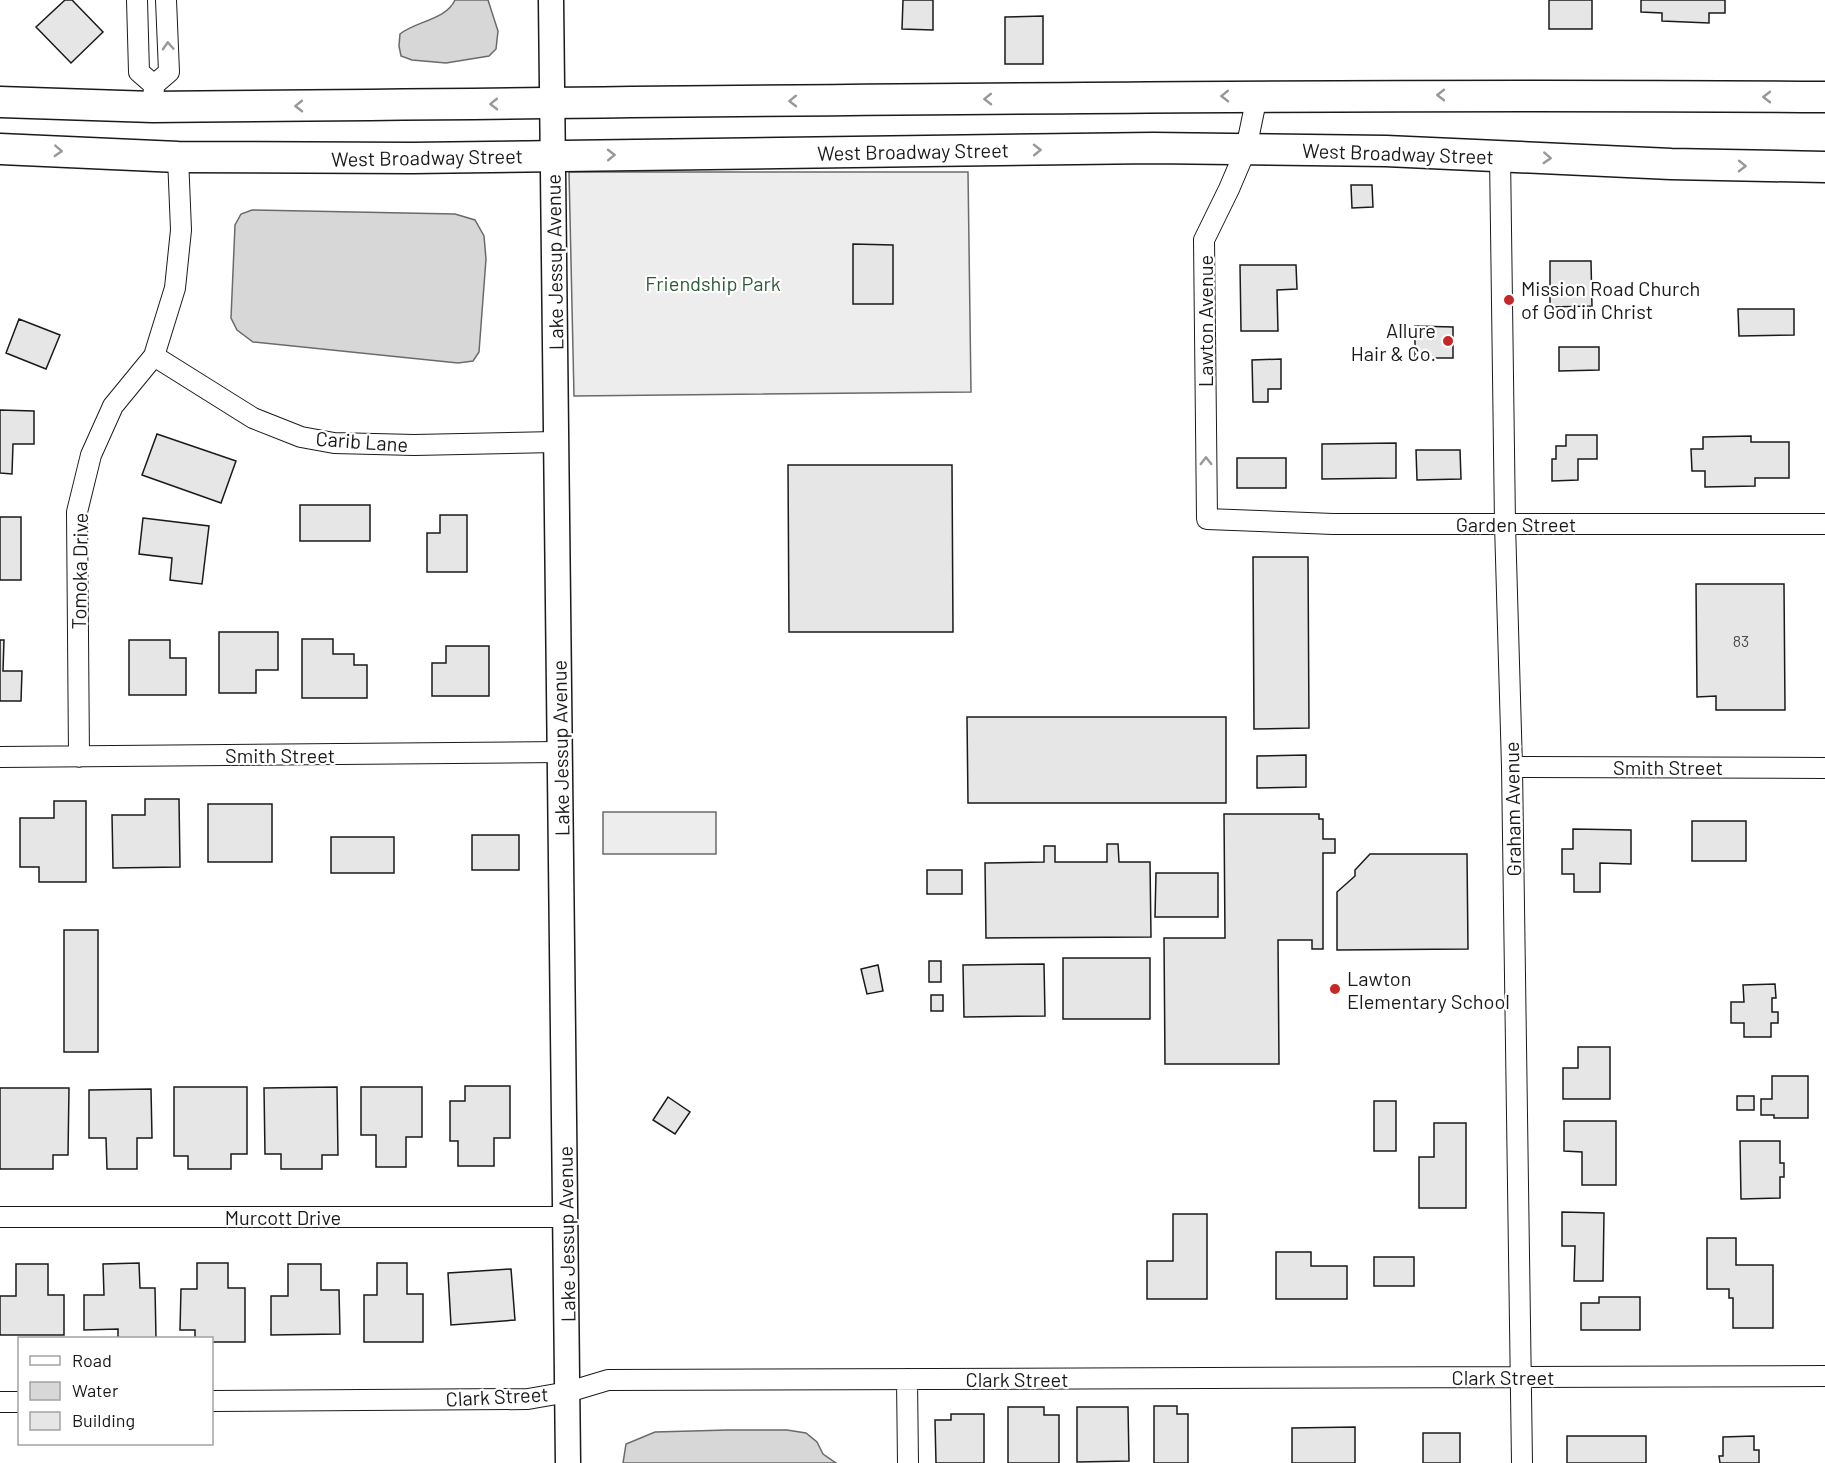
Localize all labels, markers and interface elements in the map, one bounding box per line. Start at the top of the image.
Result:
one-way arrow [162,42,174,51]
one-way arrow [1436,89,1445,101]
one-way arrow [1220,90,1229,103]
one-way arrow [1762,91,1771,103]
one-way arrow [983,93,992,105]
one-way arrow [788,94,797,107]
one-way arrow [490,98,499,110]
one-way arrow [295,100,304,112]
street label: West Broadway Street [817,137,1009,165]
street label: West Broadway Street [1302,138,1494,168]
street label: West Broadway Street [331,143,523,171]
one-way arrow [1033,144,1042,156]
one-way arrow [54,145,63,158]
one-way arrow [607,149,616,161]
one-way arrow [1543,151,1552,164]
one-way arrow [1737,159,1746,172]
street label: Lake Jessup Avenue [540,174,568,350]
street label: Lawton Avenue [1193,255,1217,387]
park label: Friendship Park [645,271,781,295]
place label: Mission Road Church of God in Christ [1521,276,1700,323]
marker: Mission Road Church of God in Christ [1502,293,1516,307]
place label: Allure Hair & Co. [1351,318,1436,365]
marker: Allure Hair & Co. [1441,334,1455,348]
street label: Carib Lane [315,426,409,456]
one-way arrow [1200,456,1212,465]
street label: Tomoka Drive [66,512,92,630]
street label: Garden Street [1456,512,1576,536]
house number: 83 [1733,631,1749,650]
street label: Lake Jessup Avenue [546,660,574,836]
street label: Graham Avenue [1499,741,1525,877]
street label: Smith Street [225,743,335,767]
street label: Smith Street [1613,755,1723,779]
place label: Lawton Elementary School [1347,966,1510,1013]
marker: Lawton Elementary School [1328,982,1342,996]
street label: Lake Jessup Avenue [552,1146,580,1322]
street label: Murcott Drive [225,1205,341,1229]
legend [18,1337,213,1445]
text: Road [72,1349,112,1371]
street label: Clark Street [1452,1365,1554,1389]
street label: Clark Street [966,1367,1068,1391]
text: Water [72,1379,119,1401]
street label: Clark Street [445,1381,549,1411]
text: Building [72,1409,135,1431]

